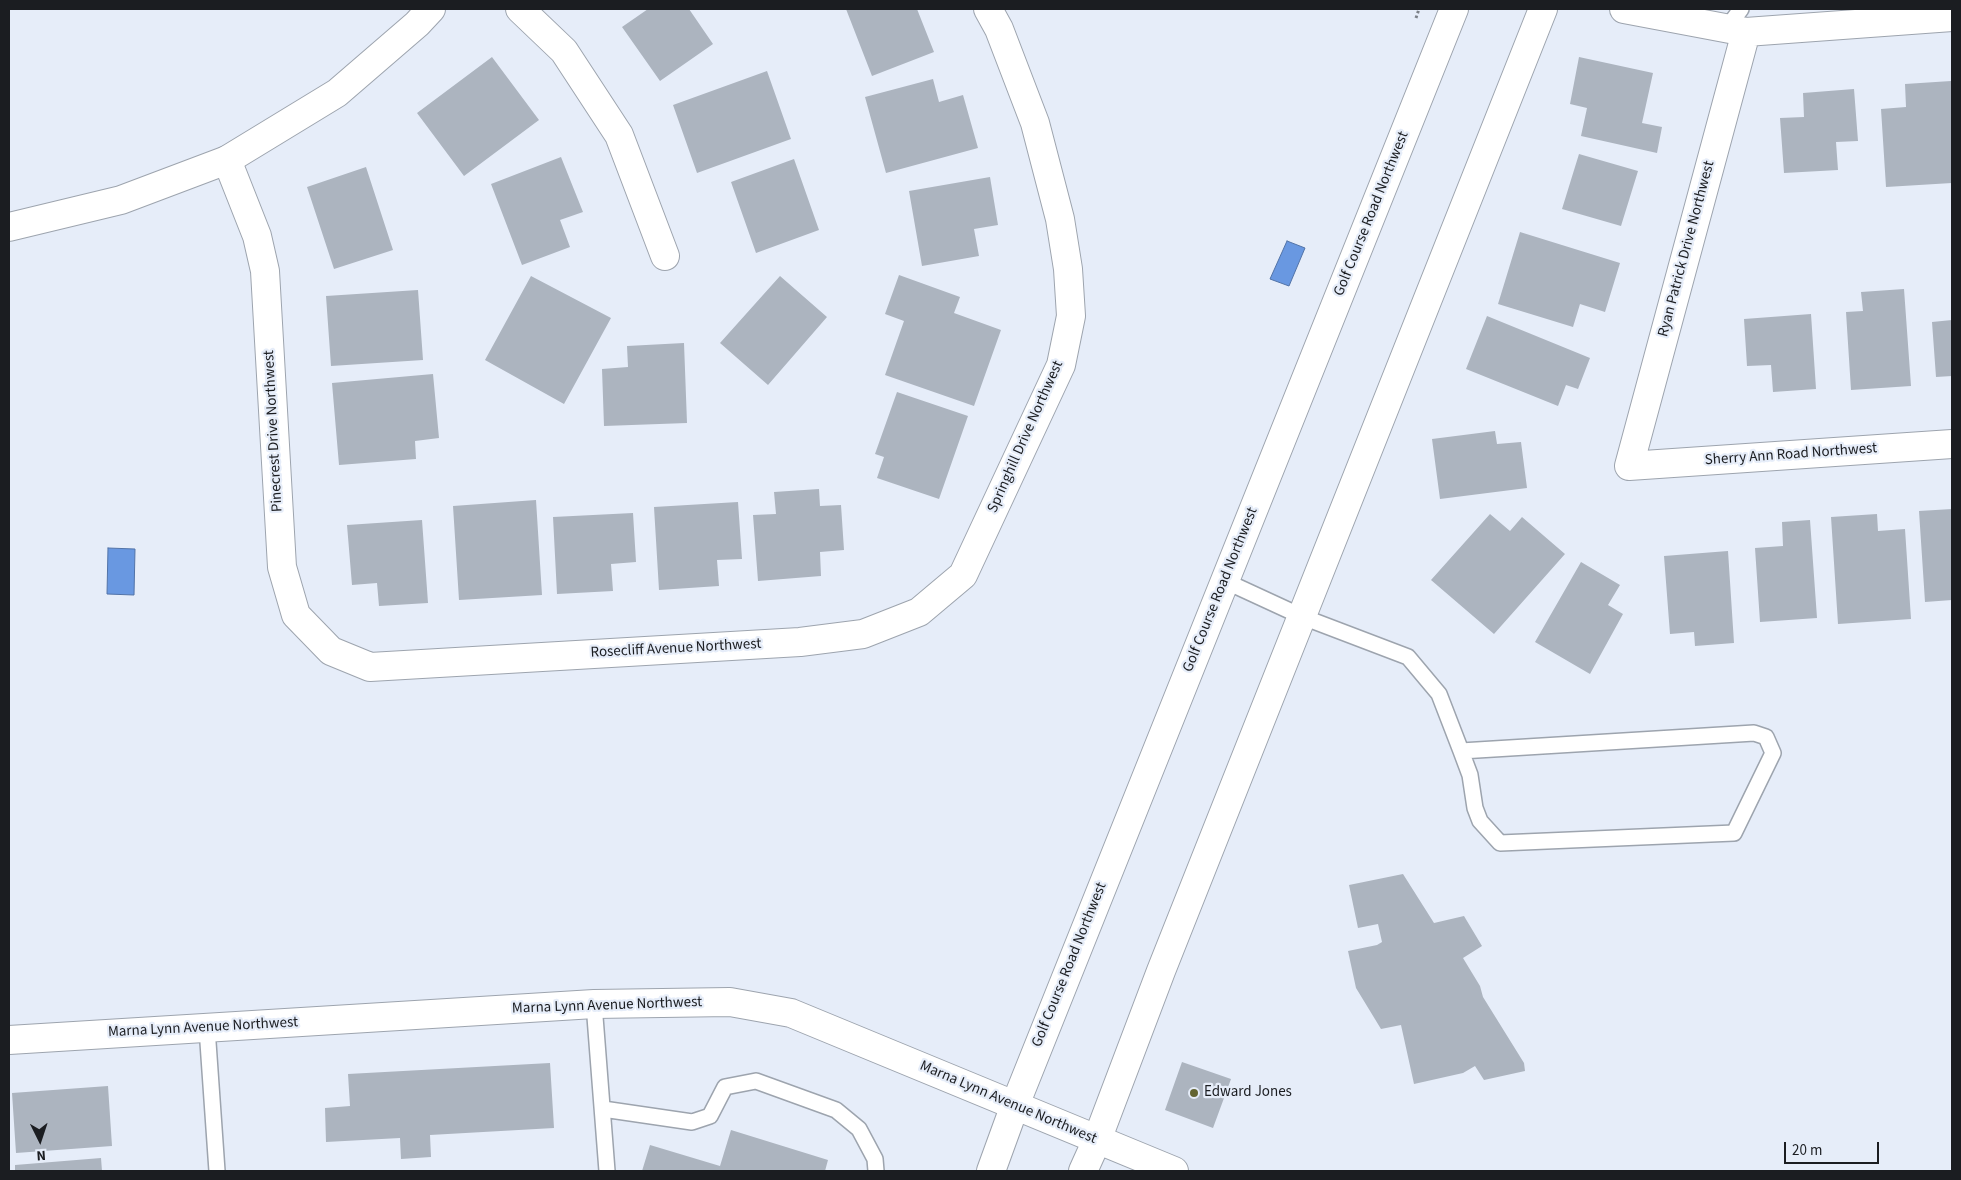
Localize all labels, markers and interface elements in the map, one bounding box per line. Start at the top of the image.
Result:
street label: Golf Course Road Northwest [1331,129,1413,299]
street label: Ryan Patrick Drive Northwest [1655,159,1719,339]
street label: Pinecrest Drive Northwest [261,350,287,512]
street label: Springhill Drive Northwest [984,358,1068,516]
street label: Sherry Ann Road Northwest [1704,440,1878,470]
street label: Golf Course Road Northwest [1180,505,1262,675]
street label: Rosecliff Avenue Northwest [590,636,762,662]
street label: Golf Course Road Northwest [1029,880,1111,1050]
street label: Marna Lynn Avenue Northwest [512,994,702,1018]
street label: Marna Lynn Avenue Northwest [107,1014,299,1042]
street label: Marna Lynn Avenue Northwest [917,1058,1099,1148]
place label: Edward Jones [1204,1084,1292,1102]
marker: Edward Jones [1188,1087,1200,1099]
north arrow [15,1115,65,1165]
scale bar [1786,1132,1881,1164]
text: 20 m [1792,1140,1822,1161]
text: N [36,1145,46,1165]

